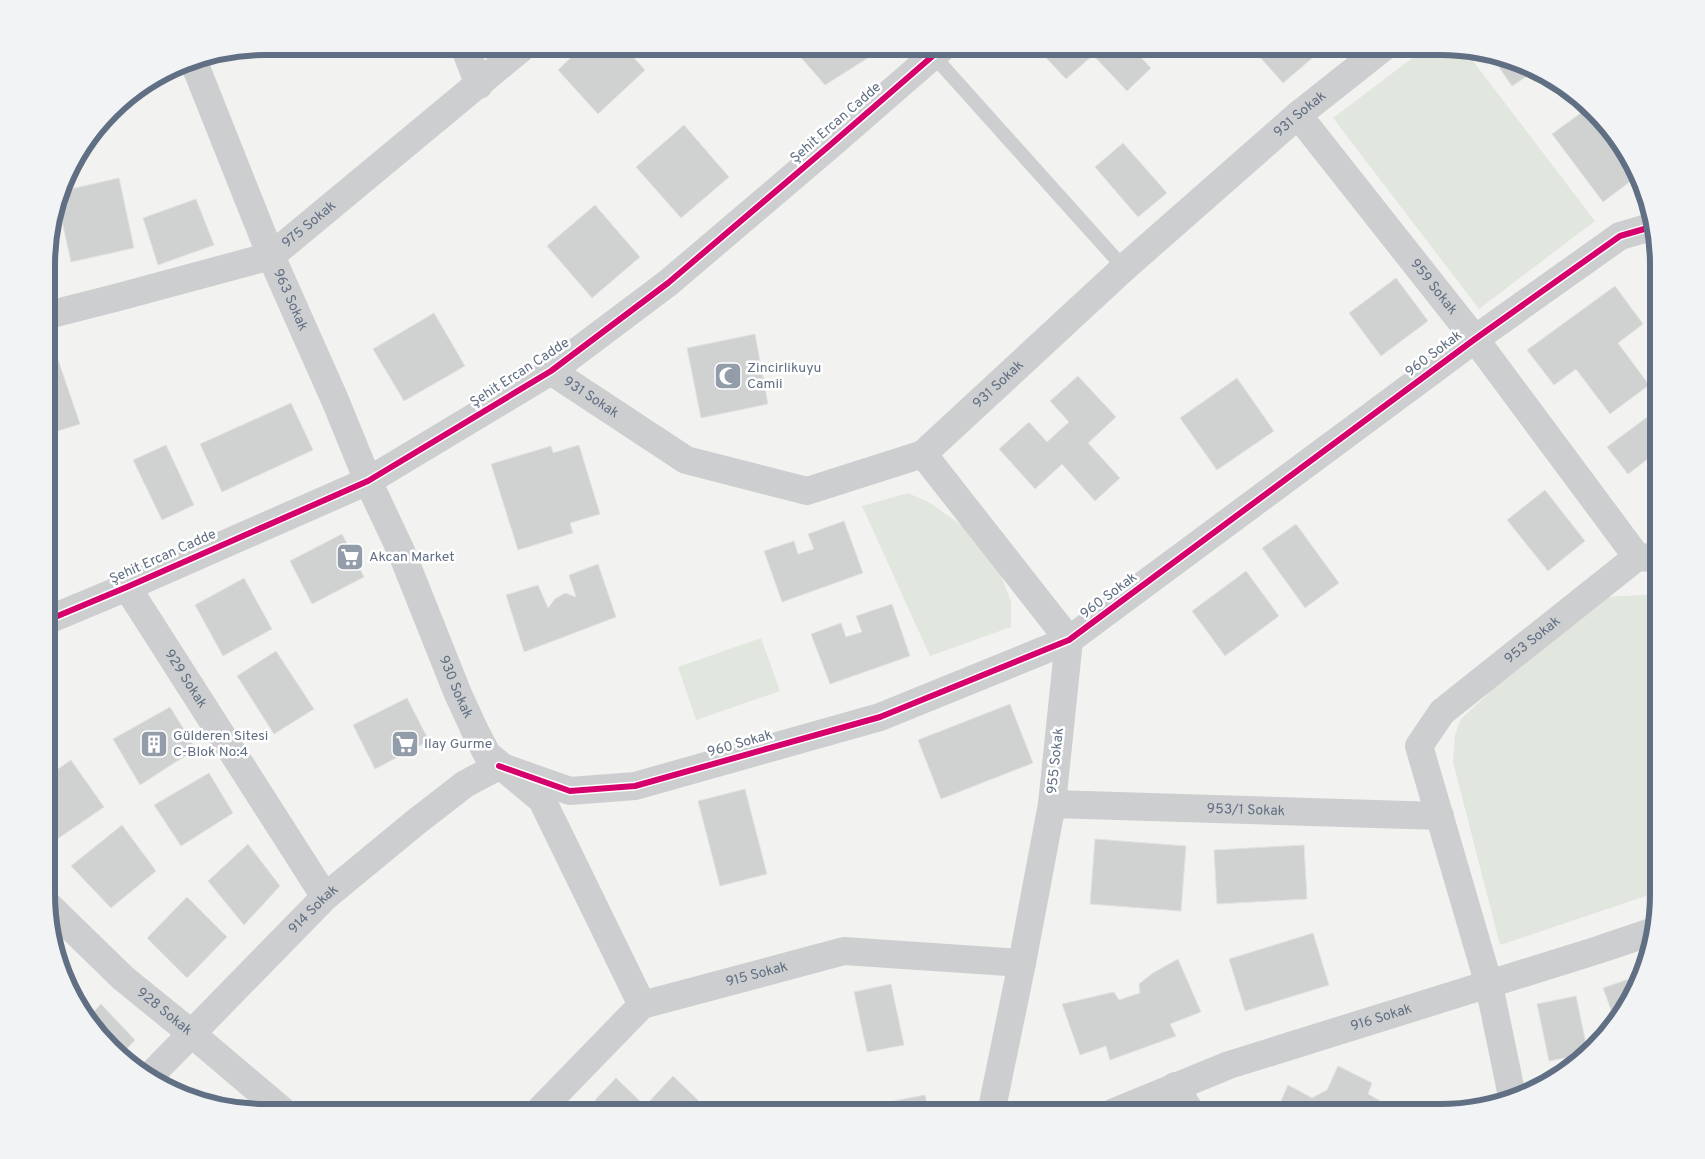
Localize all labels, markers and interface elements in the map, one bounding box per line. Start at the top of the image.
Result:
street label: Şehit Ercan Cadde [787,79,885,167]
street label: 931 Sokak [1270,87,1330,141]
street label: 975 Sokak [278,197,339,252]
street label: 959 Sokak [1407,255,1461,318]
street label: 963 Sokak [269,266,312,334]
street label: 960 Sokak [1402,327,1466,381]
street label: Şehit Ercan Cadde [467,335,573,411]
street label: 931 Sokak [969,357,1027,412]
place label: Zincirlikuyu Camii [747,360,821,393]
mosque icon: Zincirlikuyu Camii [713,361,743,391]
street label: 931 Sokak [560,373,622,422]
street label: Şehit Ercan Cadde [107,526,219,588]
supermarket icon: Akcan Market [335,542,365,572]
place label: Akcan Market [369,549,455,566]
street label: 960 Sokak [1077,569,1141,623]
street label: 953 Sokak [1501,613,1564,667]
street label: 929 Sokak [161,646,211,711]
street label: 930 Sokak [435,653,477,721]
street label: 960 Sokak [706,727,774,761]
street label: 955 Sokak [1044,727,1068,795]
place label: Gülderen Sitesi C-Blok No:4 [173,728,268,761]
building icon: Gülderen Sitesi C-Blok No:4 [139,729,169,759]
supermarket icon: Ilay Gurme [390,729,420,759]
place label: Ilay Gurme [424,736,492,753]
street label: 953/1 Sokak [1206,800,1285,820]
street label: 914 Sokak [285,881,342,938]
street label: 915 Sokak [724,958,790,991]
street label: 928 Sokak [133,984,196,1039]
street label: 916 Sokak [1349,1000,1414,1035]

